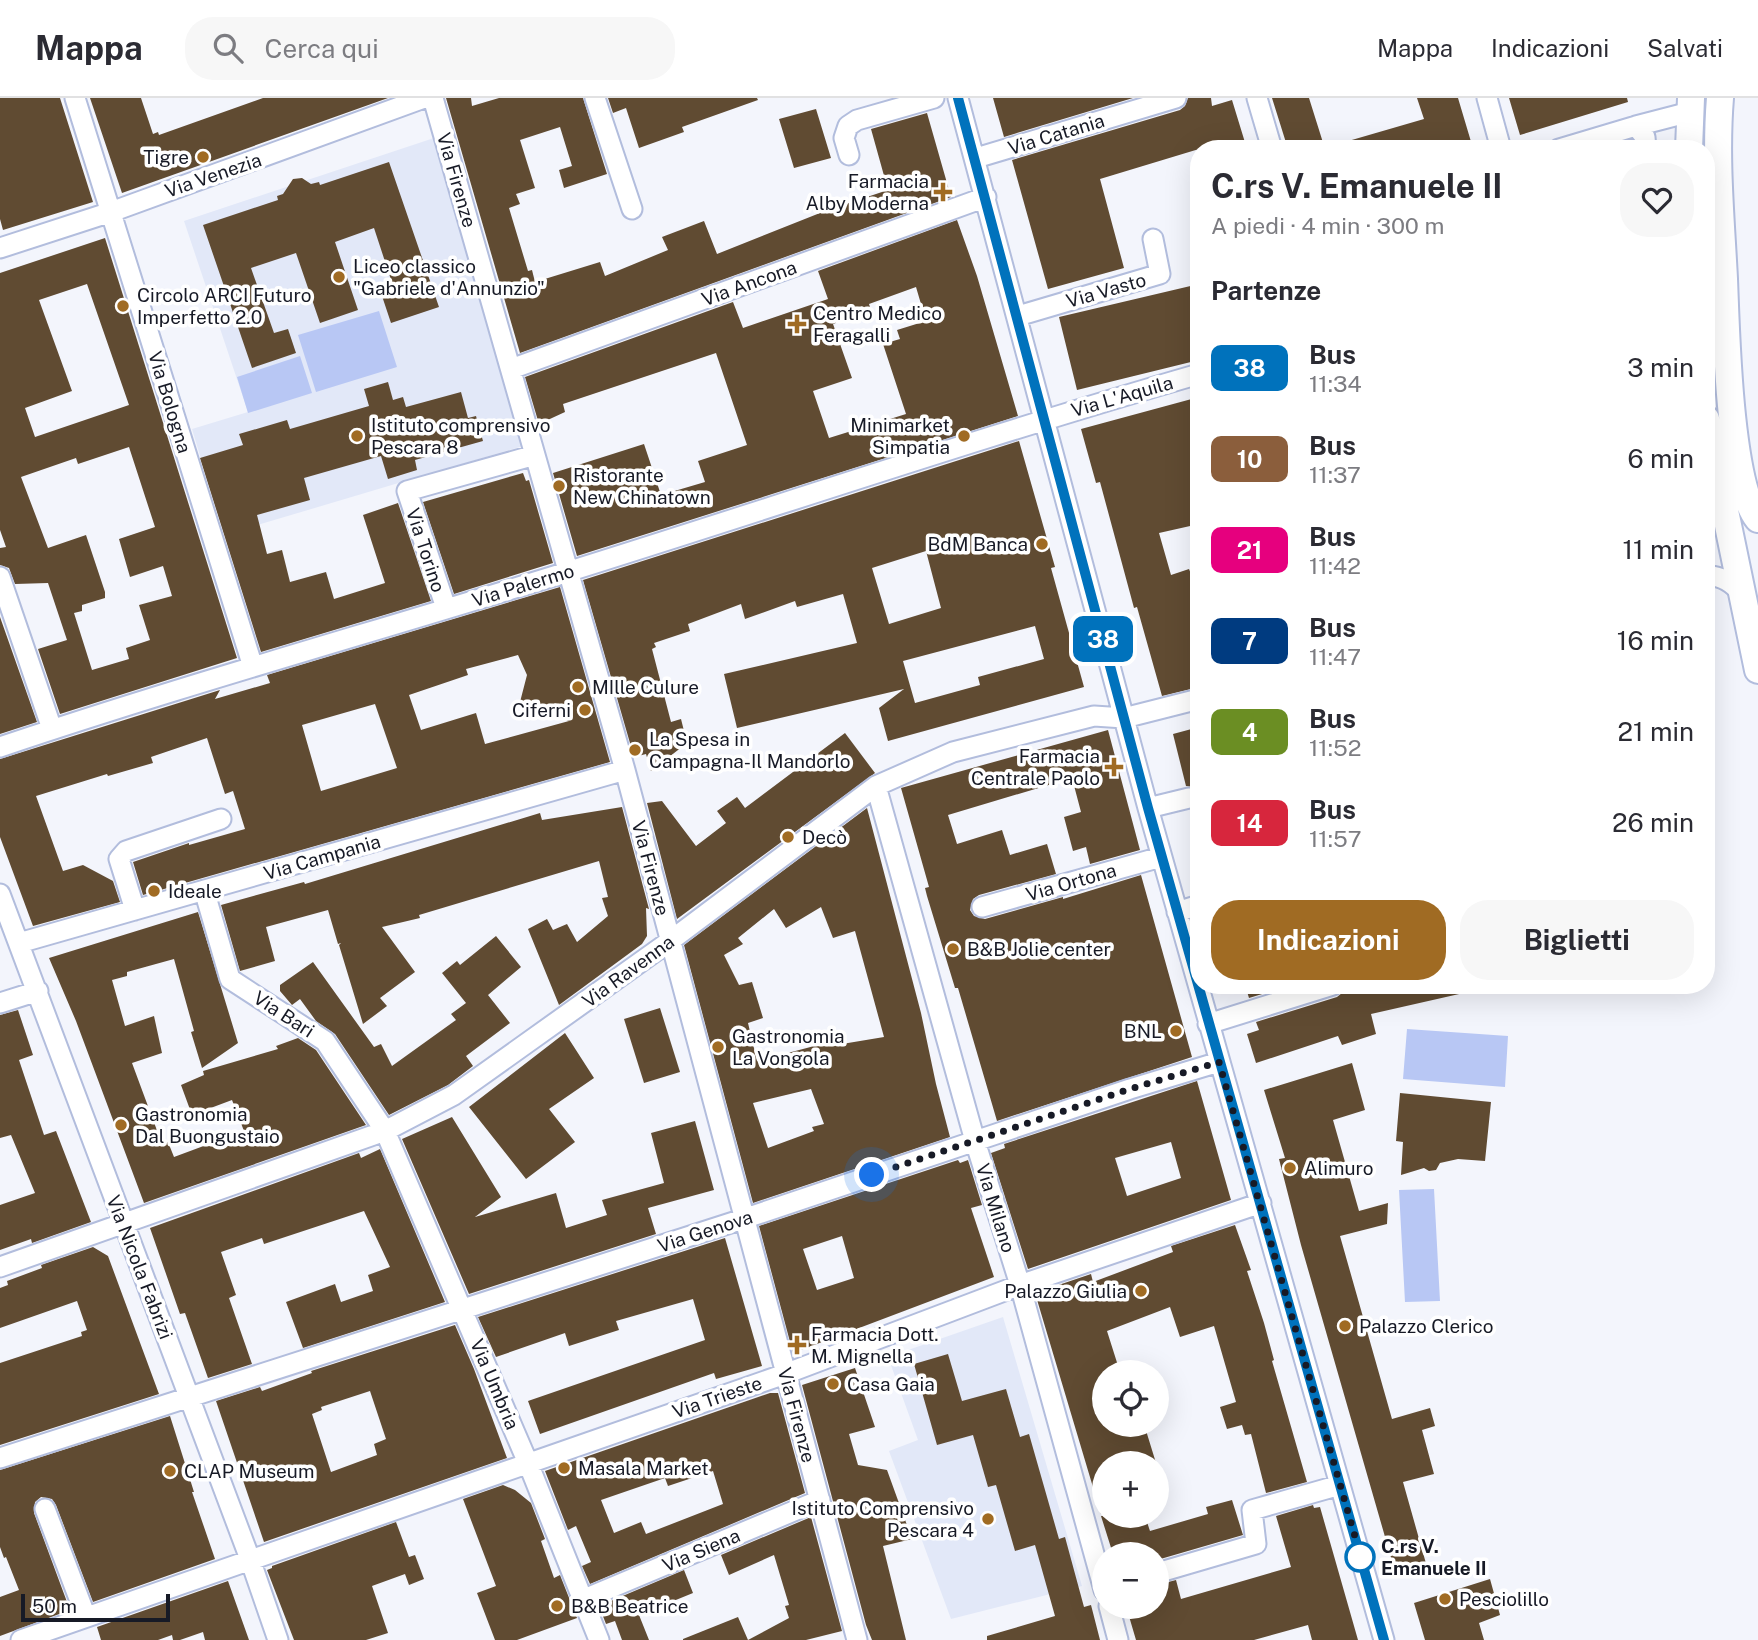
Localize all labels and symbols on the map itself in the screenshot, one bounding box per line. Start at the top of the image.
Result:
street label: Via Catania [1005,109,1107,159]
street label: Via Firenze [433,130,481,230]
place label: Tigre [143,146,189,168]
street label: Via Venezia [162,148,264,202]
marker: Tigre [195,149,211,165]
place label: Farmacia Alby Moderna [806,170,929,214]
marker: Farmacia Alby Moderna [935,184,951,200]
place label: Liceo classico "Gabriele d'Annunzio" [353,255,545,299]
street label: Via Ancona [698,256,800,310]
street label: Via Vasto [1064,268,1148,312]
marker: Liceo classico "Gabriele d'Annunzio" [331,269,347,285]
place label: Circolo ARCI Futuro Imperfetto 2.0 [137,284,312,328]
marker: Circolo ARCI Futuro Imperfetto 2.0 [115,298,131,314]
place label: Centro Medico Feragalli [813,302,942,346]
marker: Centro Medico Feragalli [787,314,807,334]
street label: Via Bologna [144,348,196,456]
street label: Via L'Aquila [1069,371,1175,421]
place label: Istituto comprensivo Pescara 8 [371,414,550,458]
place label: Minimarket Simpatia [850,414,950,458]
marker: Istituto comprensivo Pescara 8 [349,428,365,444]
marker: Minimarket Simpatia [956,428,972,444]
place label: Ristorante New Chinatown [573,464,711,508]
marker: Ristorante New Chinatown [551,478,567,494]
street label: Via Torino [402,505,450,595]
place label: BdM Banca [928,533,1028,555]
marker: BdM Banca [1034,536,1050,552]
street label: Via Palermo [469,559,577,611]
line badge: 38 [1072,616,1134,662]
place label: MIlle Culure [592,676,699,698]
marker: MIlle Culure [570,679,586,695]
place label: Ciferni [512,699,571,721]
marker: Ciferni [577,702,593,718]
place label: La Spesa in Campagna-Il Mandorlo [649,728,851,772]
marker: La Spesa in Campagna-Il Mandorlo [627,742,643,758]
place label: Farmacia Centrale Paolo [971,745,1100,789]
marker: Farmacia Centrale Paolo [1106,759,1122,775]
street label: Via Firenze [628,818,674,918]
place label: Decò [802,826,847,848]
marker: Decò [780,829,796,845]
street label: Via Campania [261,830,383,884]
street label: Via Ortona [1023,859,1119,905]
place label: Ideale [168,880,222,902]
marker: Ideale [146,883,162,899]
street label: Via Ravenna [578,930,678,1012]
place label: B&B Jolie center [967,938,1111,960]
marker: B&B Jolie center [945,941,961,957]
street label: Via Bari [250,986,318,1042]
place label: BNL [1124,1020,1162,1042]
marker: BNL [1168,1023,1184,1039]
place label: Gastronomia La Vongola [732,1025,845,1069]
marker: Gastronomia La Vongola [710,1039,726,1055]
place label: Gastronomia Dal Buongustaio [135,1103,280,1147]
marker: Gastronomia Dal Buongustaio [113,1117,129,1133]
your location [854,1157,889,1192]
place label: Alimuro [1304,1157,1374,1179]
marker: Alimuro [1282,1160,1298,1176]
street label: Via Milano [972,1161,1020,1255]
street label: Via Nicola Fabrizi [102,1192,178,1342]
street label: Via Genova [655,1205,755,1257]
place label: Palazzo Giulia [1004,1280,1127,1302]
marker: Palazzo Giulia [1133,1283,1149,1299]
place label: Palazzo Clerico [1359,1315,1493,1337]
marker: Palazzo Clerico [1337,1318,1353,1334]
place label: Farmacia Dott. M. Mignella [811,1323,939,1367]
street label: Via Umbria [466,1335,524,1433]
marker: Farmacia Dott. M. Mignella [789,1337,805,1353]
street label: Via Firenze [774,1365,820,1465]
street label: Via Trieste [669,1371,765,1423]
place label: Casa Gaia [847,1373,935,1395]
marker: Casa Gaia [825,1376,841,1392]
place label: Masala Market [578,1457,709,1479]
place label: CLAP Museum [184,1460,314,1482]
marker: Masala Market [556,1460,572,1476]
marker: CLAP Museum [162,1463,178,1479]
place label: Istituto Comprensivo Pescara 4 [792,1497,974,1541]
marker: Istituto Comprensivo Pescara 4 [980,1511,996,1527]
street label: Via Siena [659,1524,743,1576]
place label: C.rs V. Emanuele II [1381,1535,1487,1579]
marker: C.rs V. Emanuele II [1345,1542,1375,1572]
place label: Pesciolillo [1459,1588,1549,1610]
scale bar [21,1591,170,1623]
marker: Pesciolillo [1437,1591,1453,1607]
place label: B&B Beatrice [571,1595,689,1617]
marker: B&B Beatrice [549,1598,565,1614]

